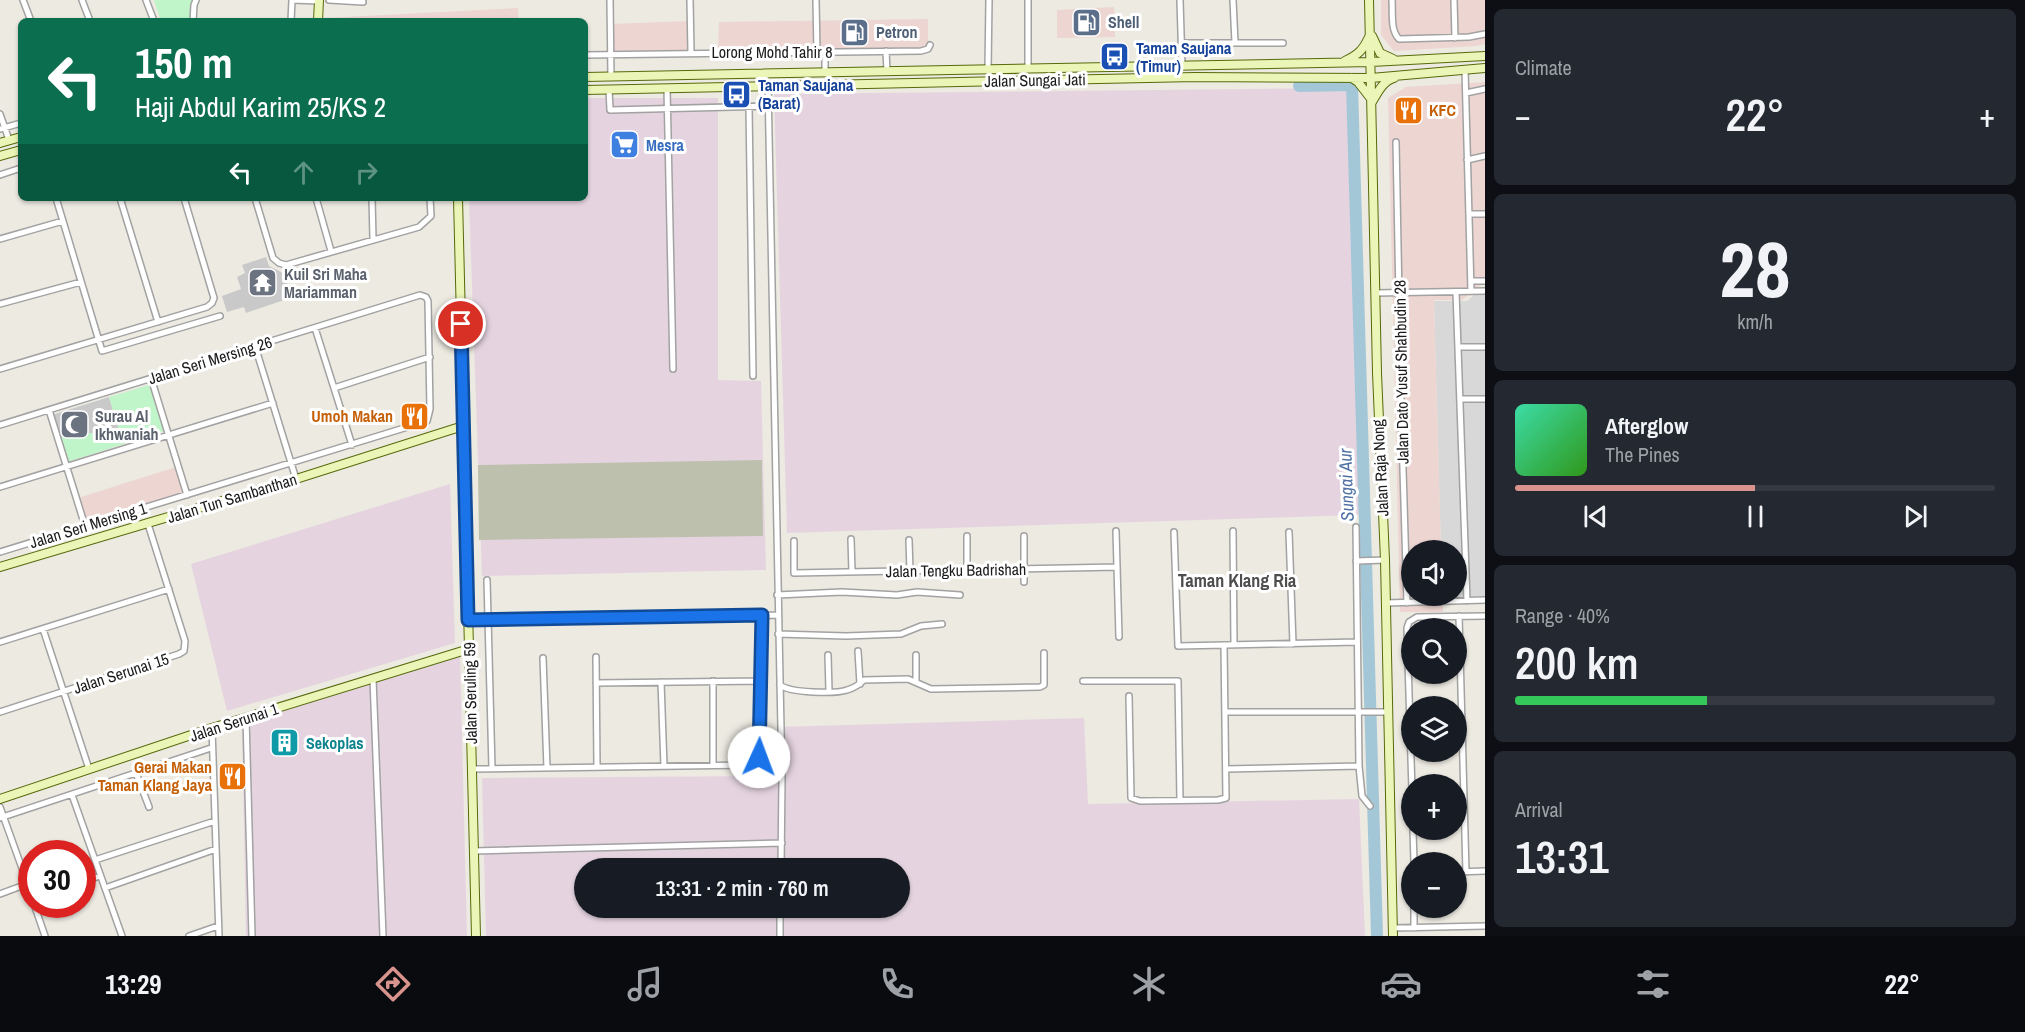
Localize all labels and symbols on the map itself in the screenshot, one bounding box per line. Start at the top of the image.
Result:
fuel station icon: Shell [1071,6,1103,38]
place label: Shell [1108,11,1139,33]
fuel station icon: Petron [839,16,871,48]
place label: Petron [876,21,918,43]
place label: Taman Saujana (Timur) [1136,37,1232,77]
street label: Lorong Mohd Tahir 8 [711,41,833,63]
bus stop icon: Taman Saujana (Timur) [1099,41,1131,73]
street label: Jalan Sungai Jati [984,68,1086,92]
place label: Taman Saujana (Barat) [758,74,854,114]
bus stop icon: Taman Saujana (Barat) [721,78,753,110]
restaurant icon: KFC [1392,94,1424,126]
place label: KFC [1429,99,1456,121]
supermarket icon: Mesra [609,129,641,161]
place label: Mesra [646,134,685,156]
place label: Kuil Sri Maha Mariamman [284,263,368,303]
temple icon: Kuil Sri Maha Mariamman [247,267,279,299]
street label: Jalan Dato Yusuf Shahbudin 28 [1388,280,1414,464]
pin [435,298,486,349]
street label: Jalan Seri Mersing 26 [145,331,275,389]
restaurant icon: Umoh Makan [398,400,430,432]
place label: Surau Al Ikhwaniah [95,405,158,445]
place label: Umoh Makan [311,405,393,427]
mosque icon: Surau Al Ikhwaniah [58,409,90,441]
street label: Jalan Raja Nong [1366,418,1394,517]
water label: Sungai Aur [1332,447,1360,522]
street label: Jalan Tun Sambanthan [165,468,299,528]
street label: Jalan Seri Mersing 1 [27,497,150,553]
street label: Jalan Tengku Badrishah [886,558,1026,582]
district label: Taman Klang Ria [1178,568,1297,593]
street label: Jalan Seruling 59 [458,642,482,744]
street label: Jalan Serunai 15 [70,647,172,699]
street label: Jalan Serunai 1 [187,697,282,747]
position arrow [727,725,791,789]
building icon: Sekoplas [269,727,301,759]
place label: Sekoplas [306,732,364,754]
place label: Gerai Makan Taman Klang Jaya [98,756,213,796]
restaurant icon: Gerai Makan Taman Klang Jaya [217,760,249,792]
speed limit sign: 30 [18,840,96,918]

